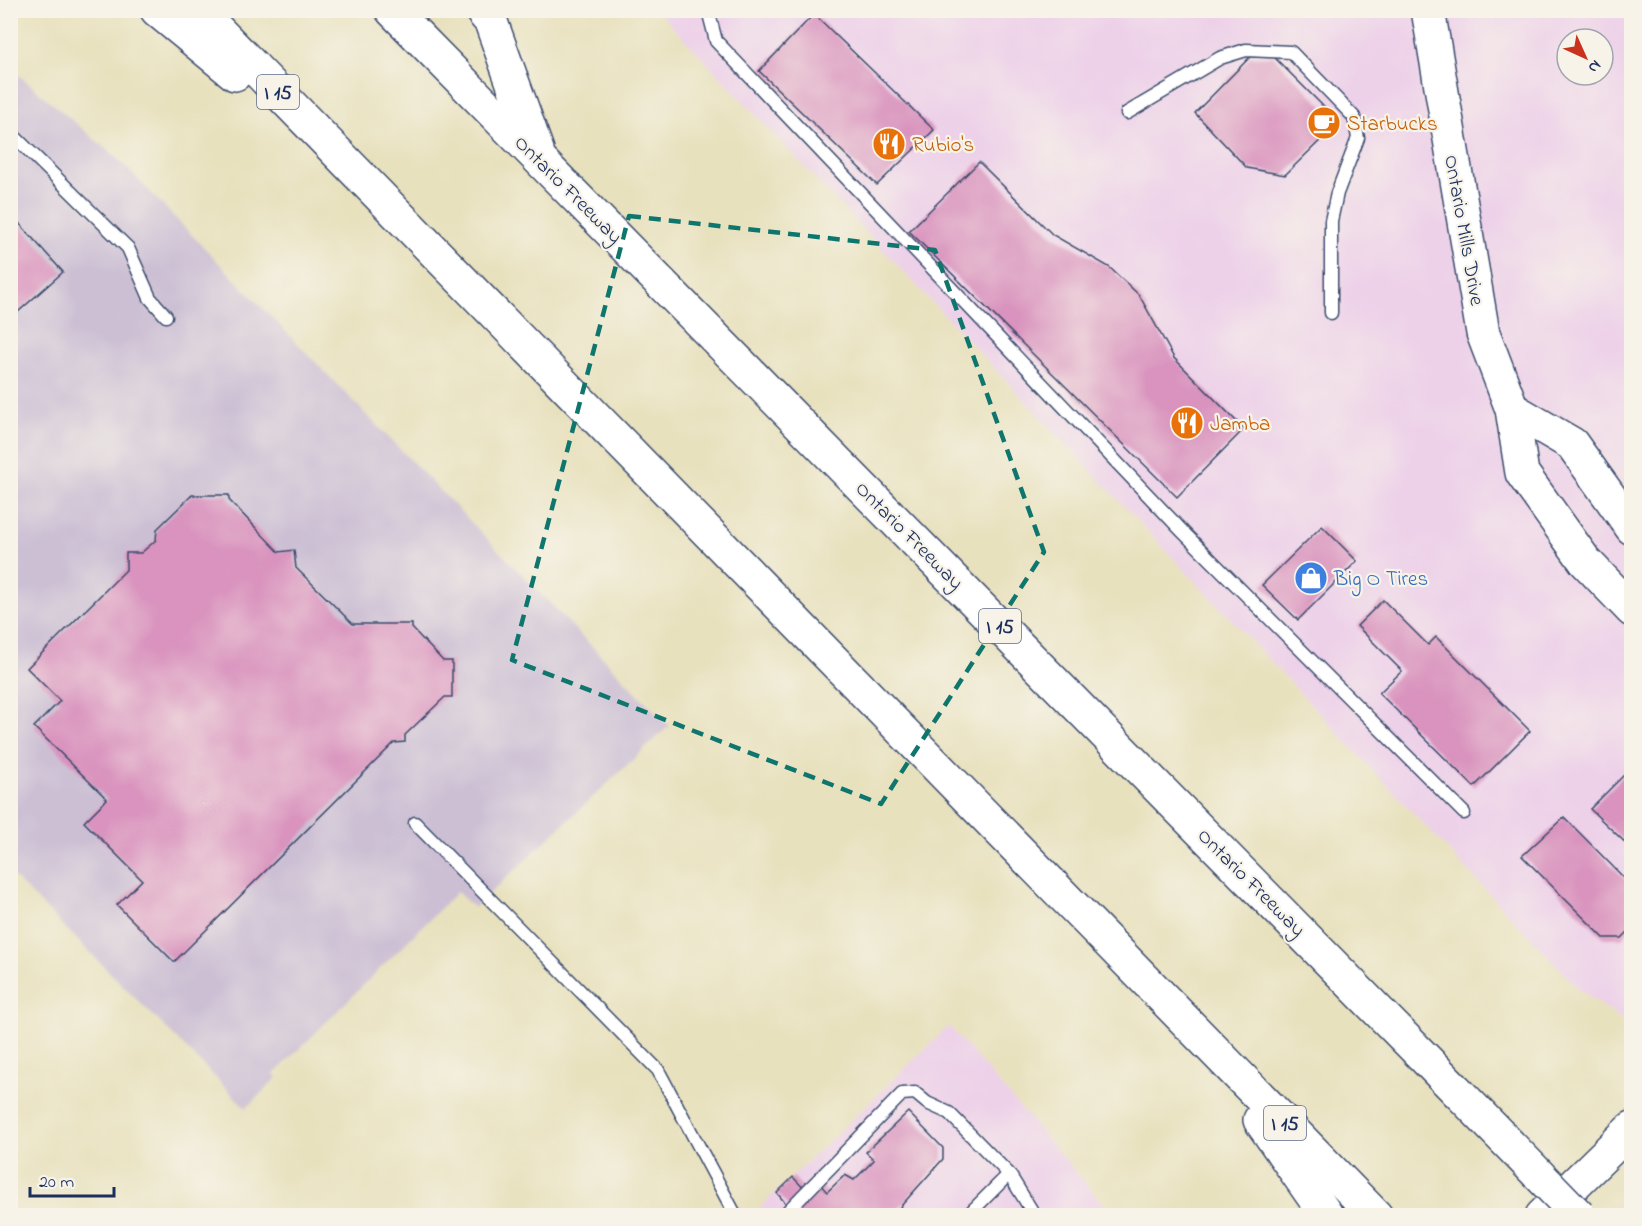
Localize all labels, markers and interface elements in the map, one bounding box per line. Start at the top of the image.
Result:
north arrow [1555,27,1615,87]
text: N [1582,54,1607,79]
road number: I 15 [257,75,299,109]
cafe icon: Starbucks [1306,105,1342,141]
place label: Starbucks [1347,110,1438,140]
restaurant icon: Rubio's [871,126,907,162]
street label: Ontario Freeway [505,129,629,253]
place label: Rubio's [912,131,974,161]
street label: Ontario Mills Drive [1435,153,1491,309]
restaurant icon: Jamba [1169,405,1205,441]
place label: Jamba [1210,410,1270,440]
street label: Ontario Freeway [846,475,970,599]
shop icon: Big O Tires [1293,560,1329,596]
place label: Big O Tires [1333,565,1428,597]
road number: I 15 [979,609,1021,643]
street label: Ontario Freeway [1188,822,1312,946]
road number: I 15 [1264,1106,1306,1140]
scale bar [30,1160,114,1198]
text: 20 m [39,1170,74,1196]

